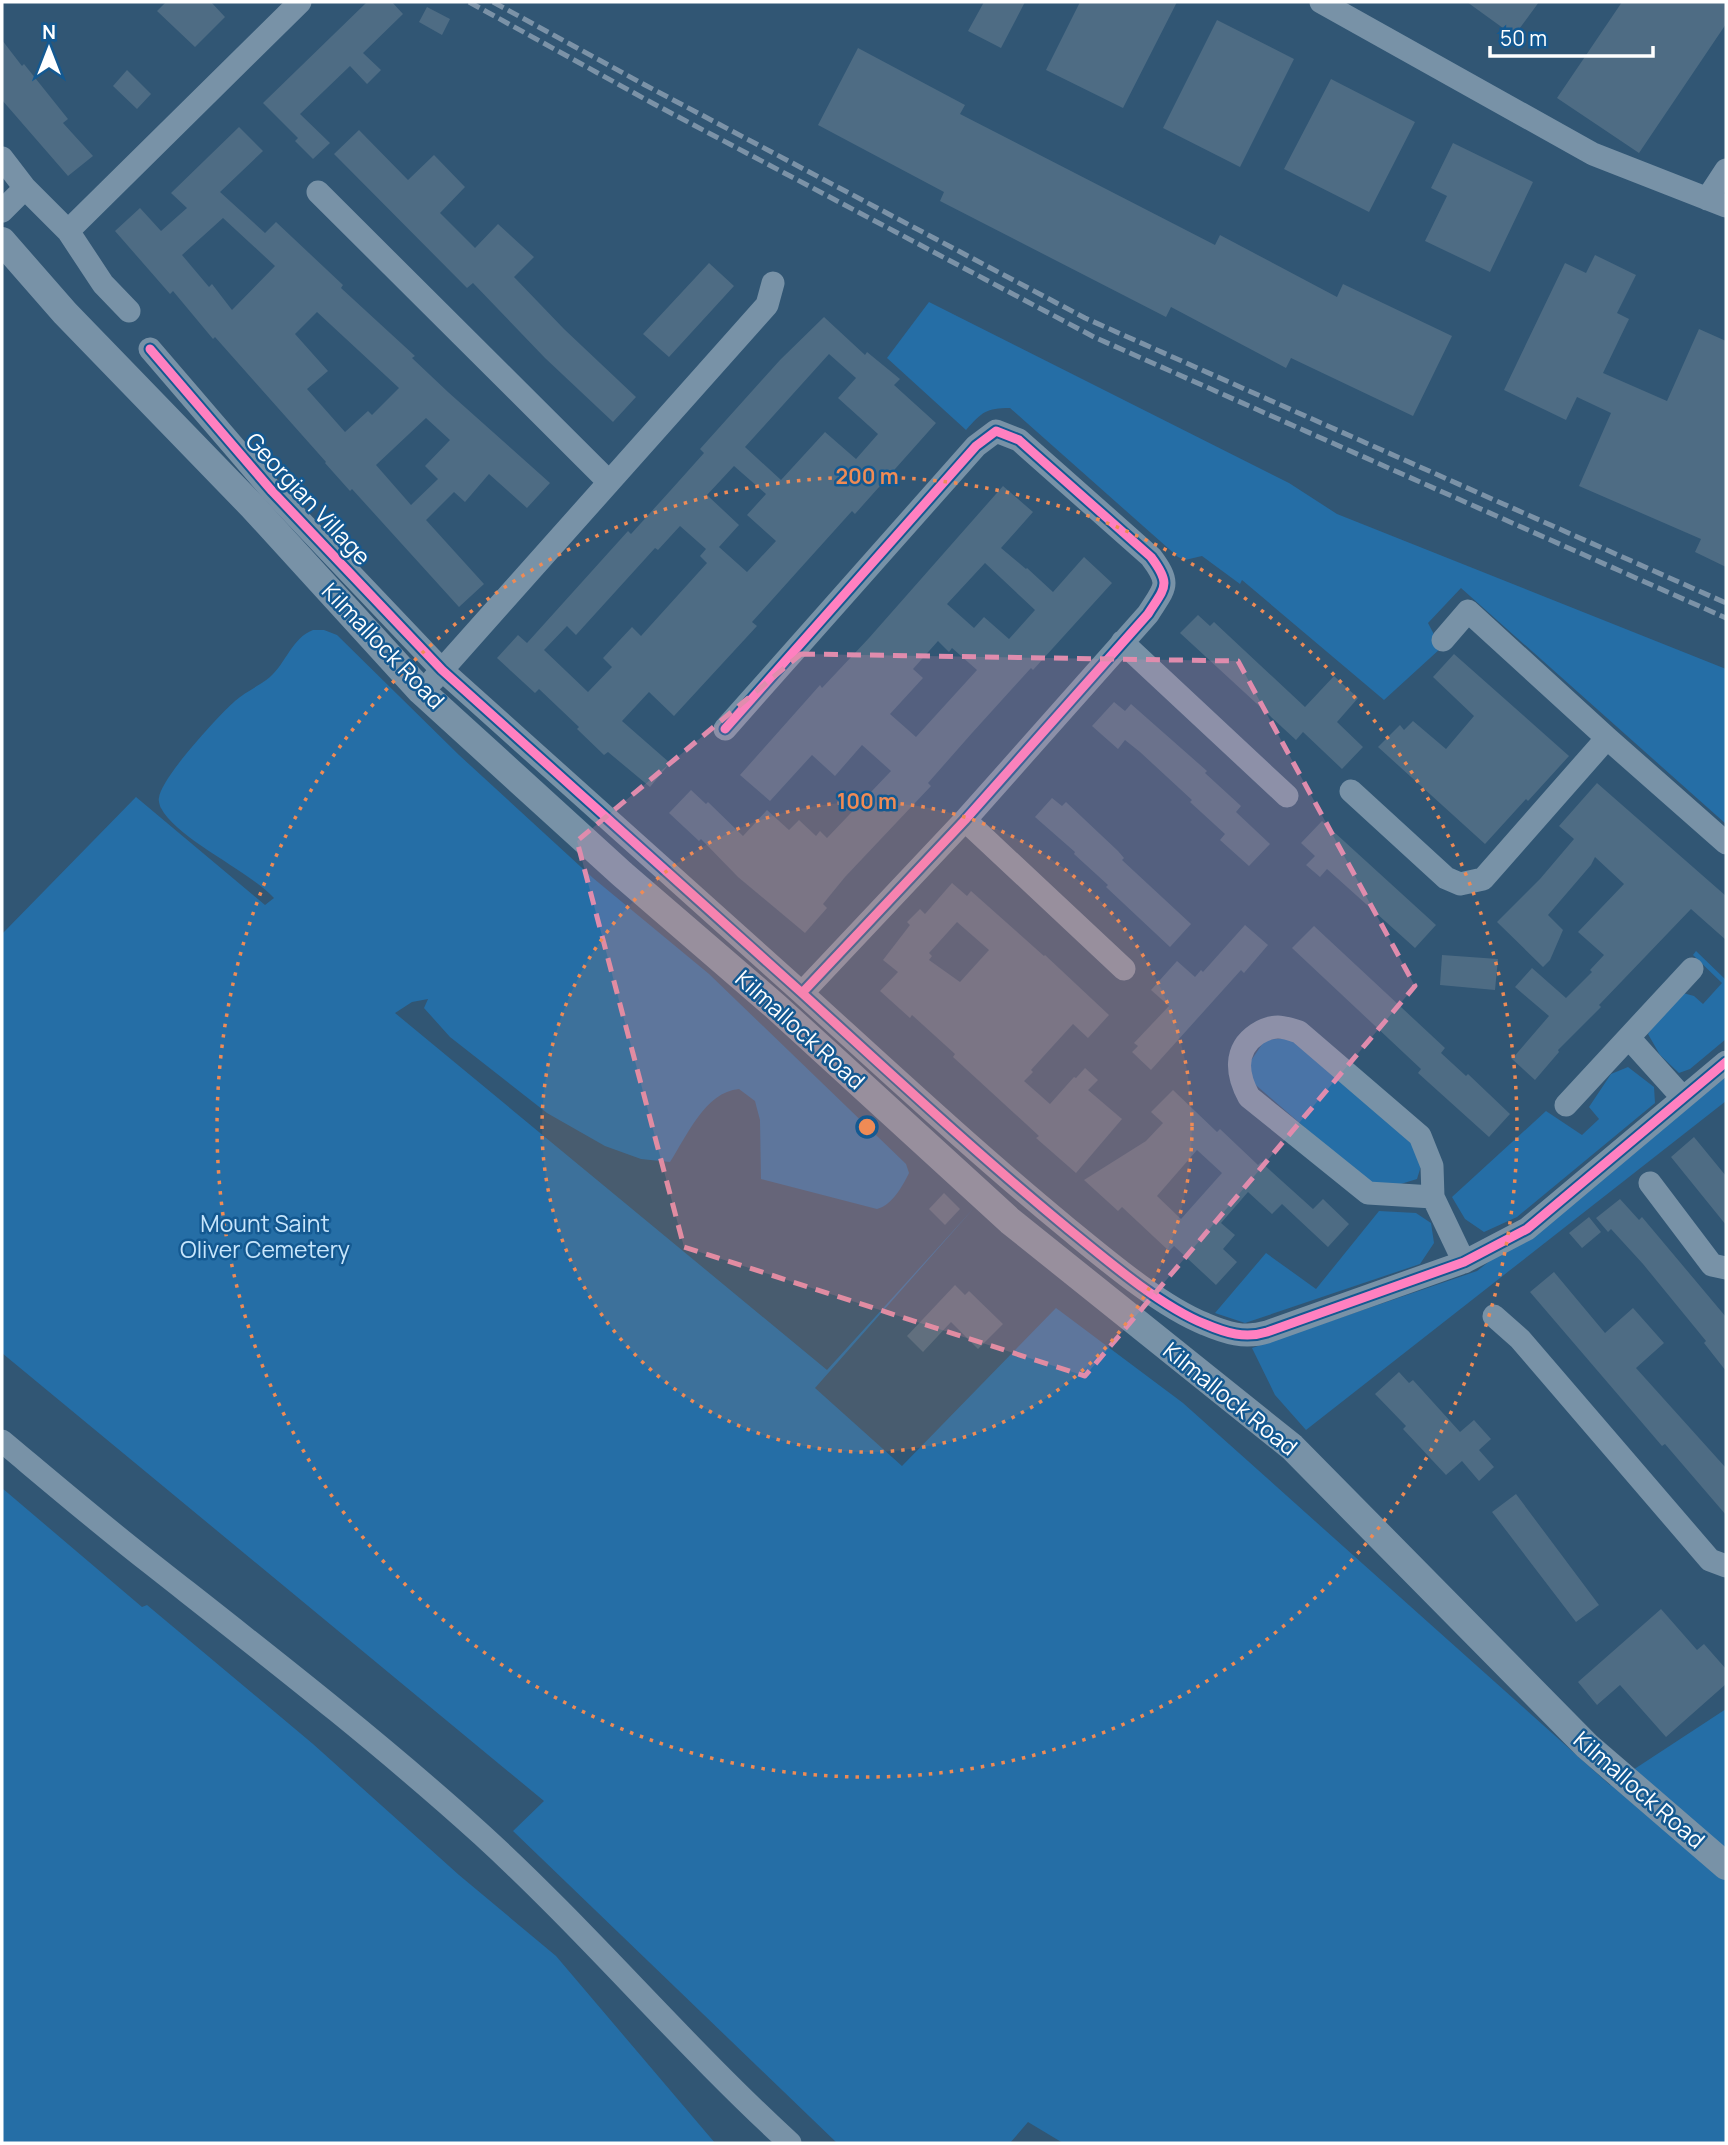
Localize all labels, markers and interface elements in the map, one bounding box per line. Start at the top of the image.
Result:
north arrow [14,14,84,84]
scale bar [1490,14,1653,58]
text: N [42,19,56,45]
text: 50 m [1500,24,1547,52]
street label: Georgian Village [239,425,379,572]
text: 200 m [835,462,899,490]
street label: Kilmallock Road [315,575,452,716]
text: 100 m [837,787,897,815]
street label: Kilmallock Road [729,962,872,1096]
centre of rings [855,1115,879,1139]
park label: Mount Saint Oliver Cemetery [180,1207,350,1265]
street label: Kilmallock Road [1157,1334,1305,1462]
street label: Kilmallock Road [1567,1723,1712,1855]

